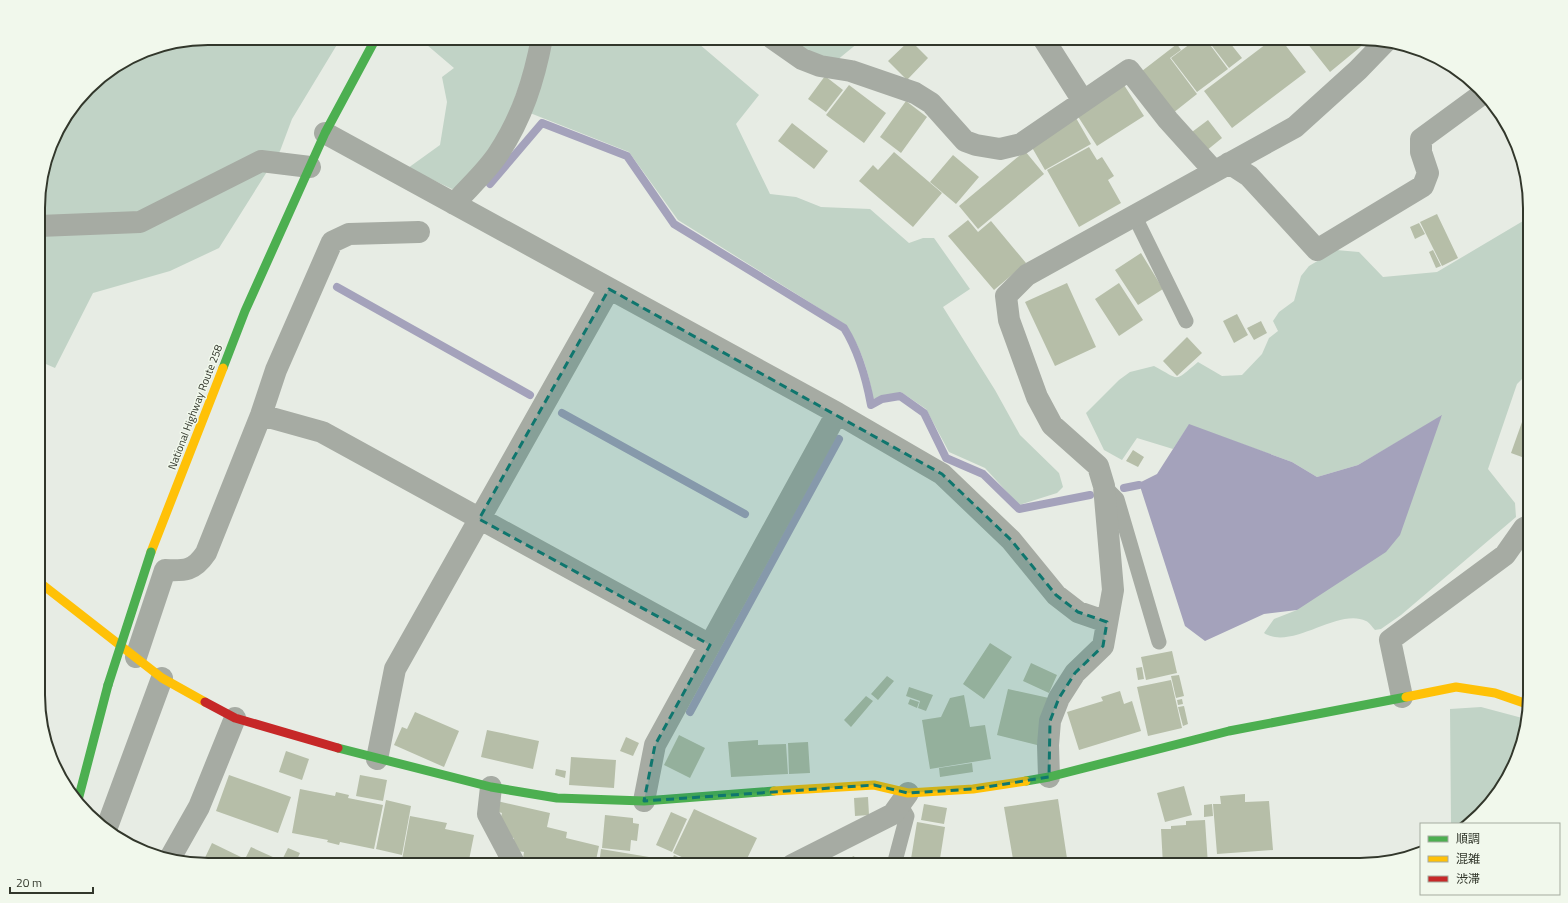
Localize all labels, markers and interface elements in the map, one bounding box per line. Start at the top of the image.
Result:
street label: National Highway Route 258 [164,342,226,472]
legend [1420,823,1560,895]
text: 順調 [1456,829,1480,848]
text: 混雑 [1456,849,1480,868]
scale bar [10,869,93,895]
text: 渋滞 [1456,869,1480,888]
text: 20 m [16,873,42,892]

